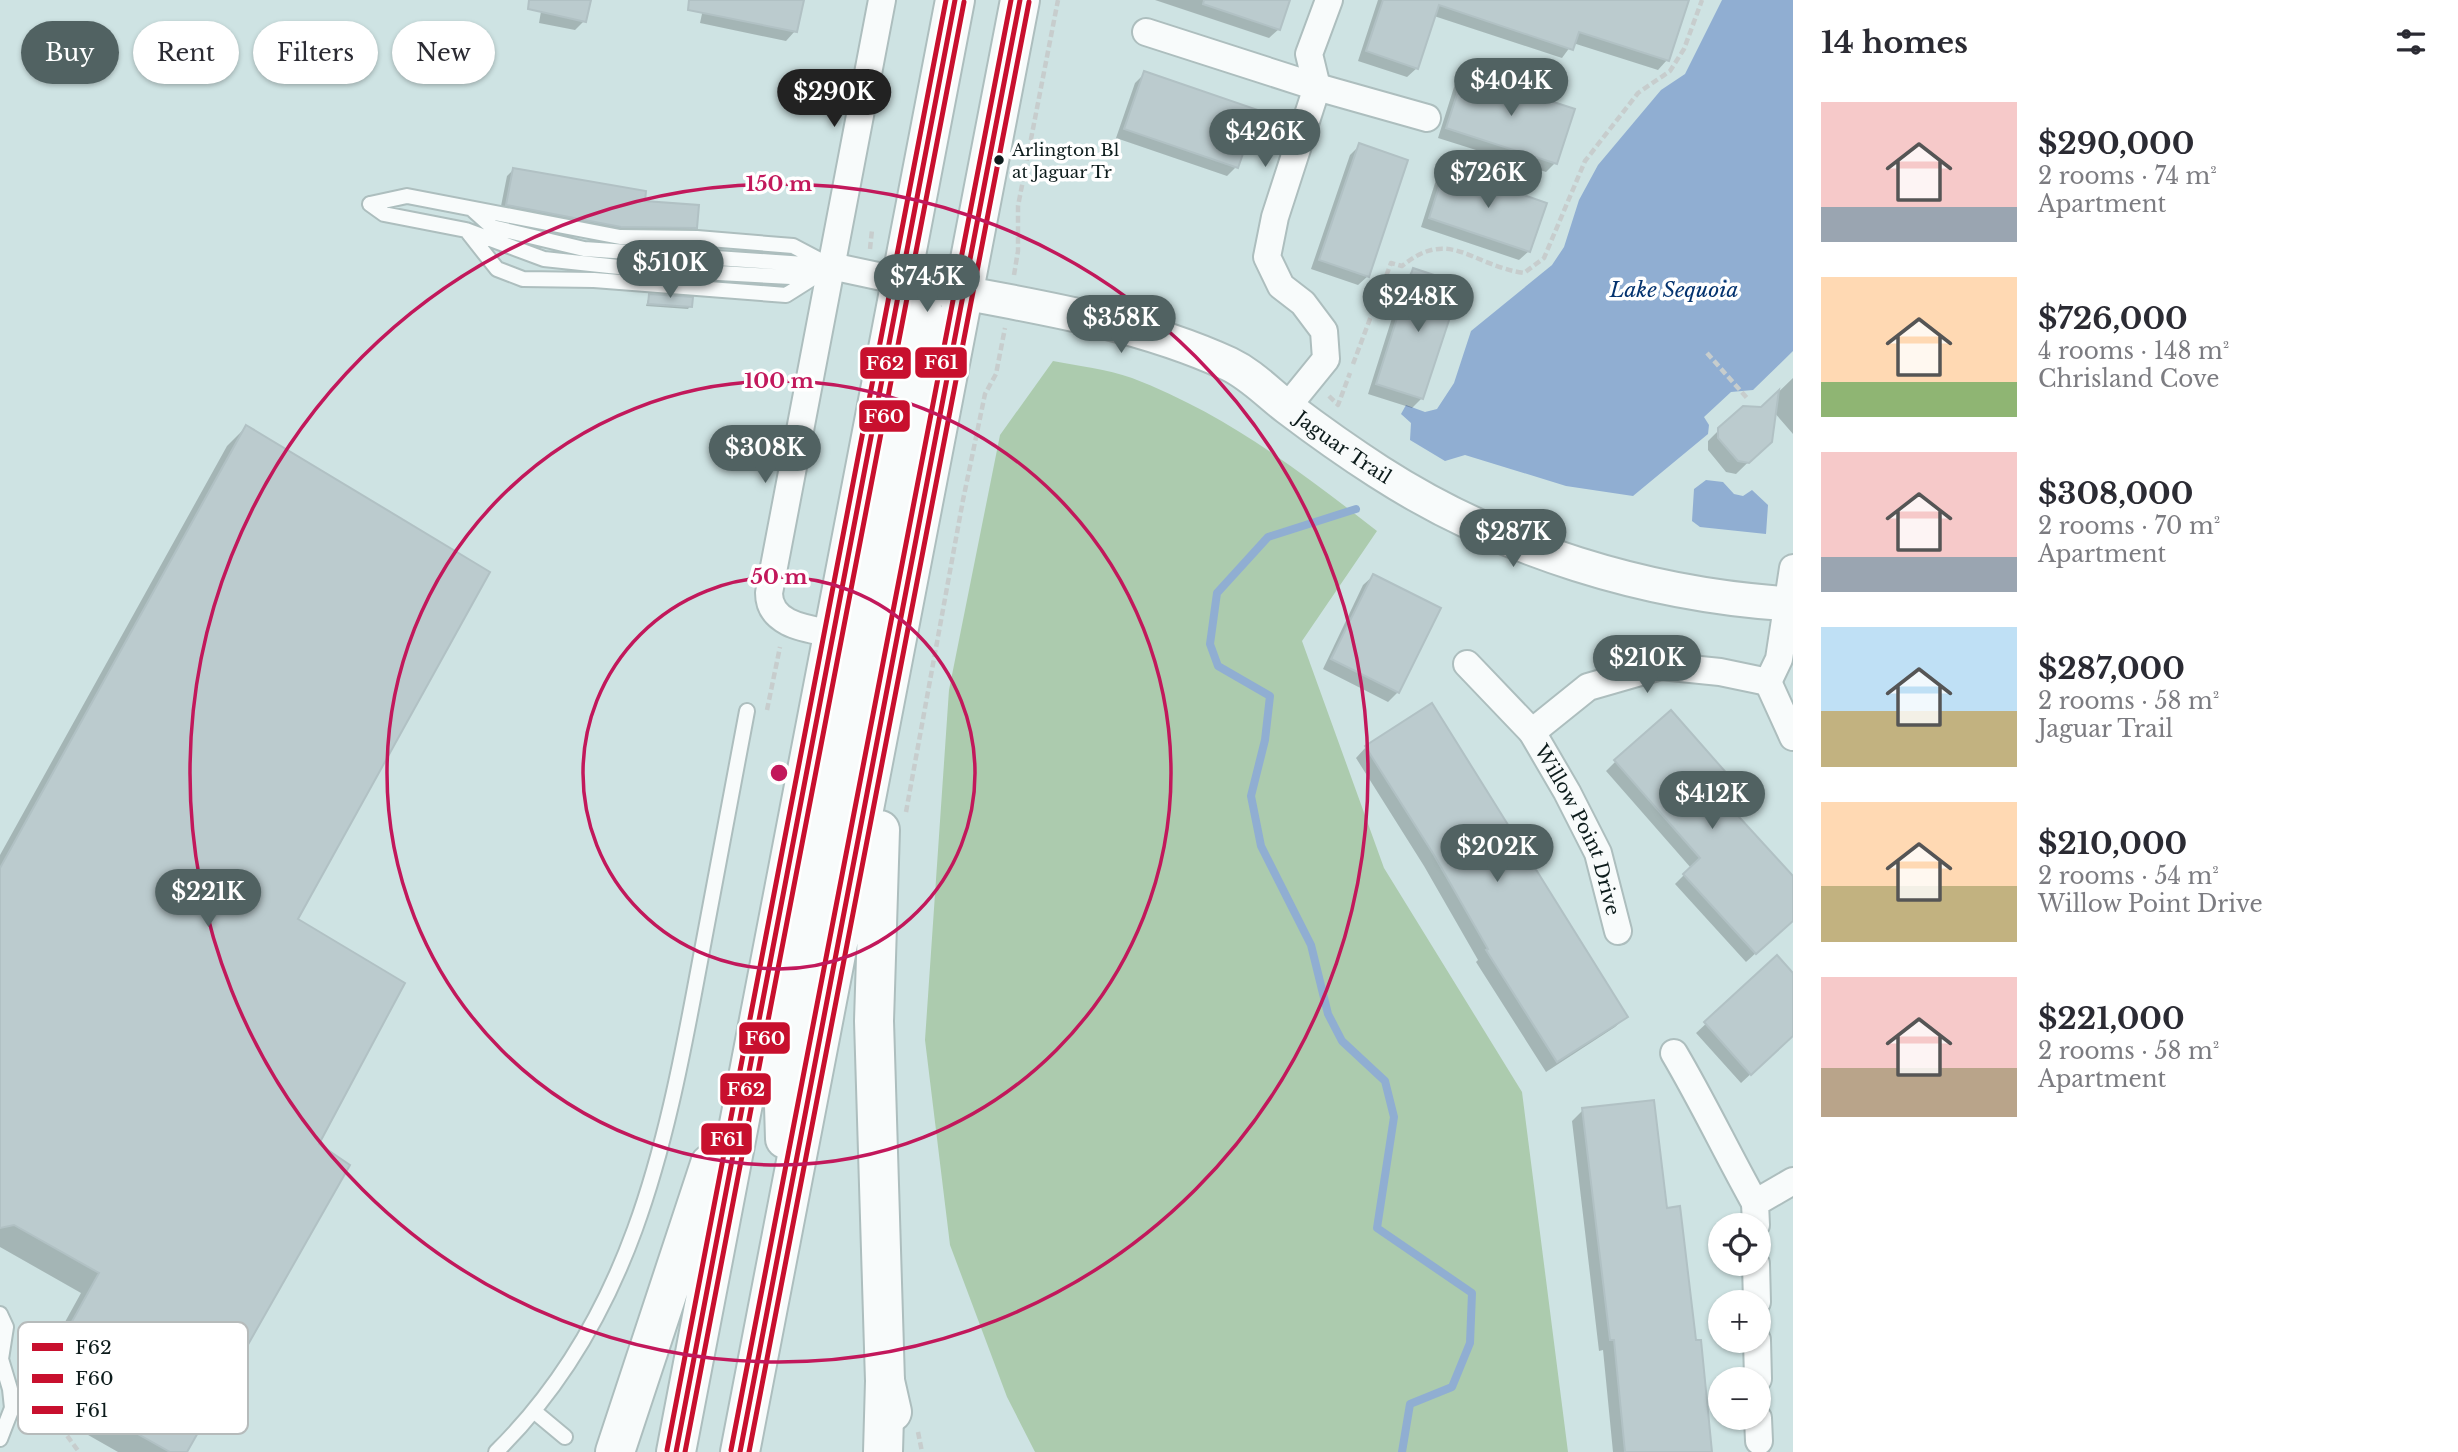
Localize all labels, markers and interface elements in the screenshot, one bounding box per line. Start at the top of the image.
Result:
chip: Buy [21,21,119,84]
chip: Rent [133,21,239,84]
chip: Filters [253,21,378,84]
chip: New [392,21,495,84]
icon: filters [2392,23,2430,61]
text: 14 homes [1821,24,1968,61]
pin: $404K [1462,58,1560,118]
text: $404K [1470,67,1552,95]
pin: $290K [785,69,883,129]
text: $290K [793,78,875,106]
pin: $426K [1216,110,1314,169]
text: $426K [1225,118,1305,146]
text: $290,000 [2038,125,2194,162]
icon: home [1877,130,1961,214]
place label: Arlington Bl at Jaguar Tr [1011,140,1120,183]
pin: $726K [1439,150,1537,210]
marker: Arlington Bl at Jaguar Tr [992,153,1006,167]
text: $726K [1450,159,1526,187]
text: 2 rooms · 74 m² [2038,162,2217,190]
text: 150 m [746,171,812,197]
text: Apartment [2038,190,2166,218]
pin: $510K [621,240,719,300]
text: $510K [633,249,707,277]
pin: $745K [878,254,976,314]
text: $745K [890,263,964,291]
pin: $248K [1369,274,1467,334]
water label: Lake Sequoia [1609,277,1738,303]
text: $248K [1379,283,1457,311]
pin: $358K [1072,296,1170,355]
text: $726,000 [2038,300,2188,337]
text: $358K [1083,304,1159,332]
icon: home [1877,305,1961,389]
text: 4 rooms · 148 m² [2038,337,2229,365]
line badge: F62 [859,346,912,380]
line badge: F61 [914,346,968,379]
text: F61 [924,351,958,374]
text: F62 [866,352,904,375]
text: Chrisland Cove [2038,365,2219,393]
text: 100 m [744,368,814,394]
line badge: F60 [858,399,911,433]
street label: Jaguar Trail [1288,404,1396,488]
text: F60 [864,405,904,428]
pin: $308K [716,426,814,485]
text: $308K [725,434,805,462]
text: $308,000 [2038,475,2193,512]
icon: home [1877,480,1961,564]
pin: $287K [1464,510,1562,569]
text: 2 rooms · 70 m² [2038,512,2220,540]
text: $287K [1475,518,1551,546]
text: Apartment [2038,540,2166,568]
text: 50 m [750,564,808,590]
pin: $210K [1598,636,1696,695]
text: $210K [1609,644,1685,672]
text: $287,000 [2038,650,2185,687]
icon: home [1877,655,1961,739]
text: 2 rooms · 58 m² [2038,687,2219,715]
text: Jaguar Trail [2038,715,2173,743]
street label: Willow Point Drive [1530,739,1625,918]
centre of rings [767,761,791,785]
pin: $412K [1663,772,1761,831]
text: $412K [1675,780,1749,808]
pin: $202K [1448,824,1546,884]
text: $210,000 [2038,825,2187,862]
icon: home [1877,830,1961,914]
text: $202K [1456,833,1538,861]
text: 2 rooms · 54 m² [2038,862,2219,890]
pin: $221K [159,870,257,929]
text: $221K [171,878,245,906]
text: Willow Point Drive [2038,890,2263,918]
text: $221,000 [2038,1000,2185,1037]
icon: home [1877,1005,1961,1089]
line badge: F60 [738,1021,791,1055]
text: F60 [745,1027,785,1050]
text: 2 rooms · 58 m² [2038,1037,2219,1065]
text: Apartment [2038,1065,2166,1093]
line badge: F62 [719,1072,772,1106]
text: F62 [727,1078,765,1101]
line badge: F61 [700,1122,753,1156]
text: F61 [710,1128,744,1151]
map controls [1708,1213,1771,1430]
button: locate [1708,1213,1771,1276]
button: + [1708,1290,1771,1353]
legend [18,1322,248,1434]
text: F62 [75,1336,112,1359]
text: F60 [75,1367,114,1390]
button: − [1708,1367,1771,1430]
text: F61 [75,1399,108,1422]

